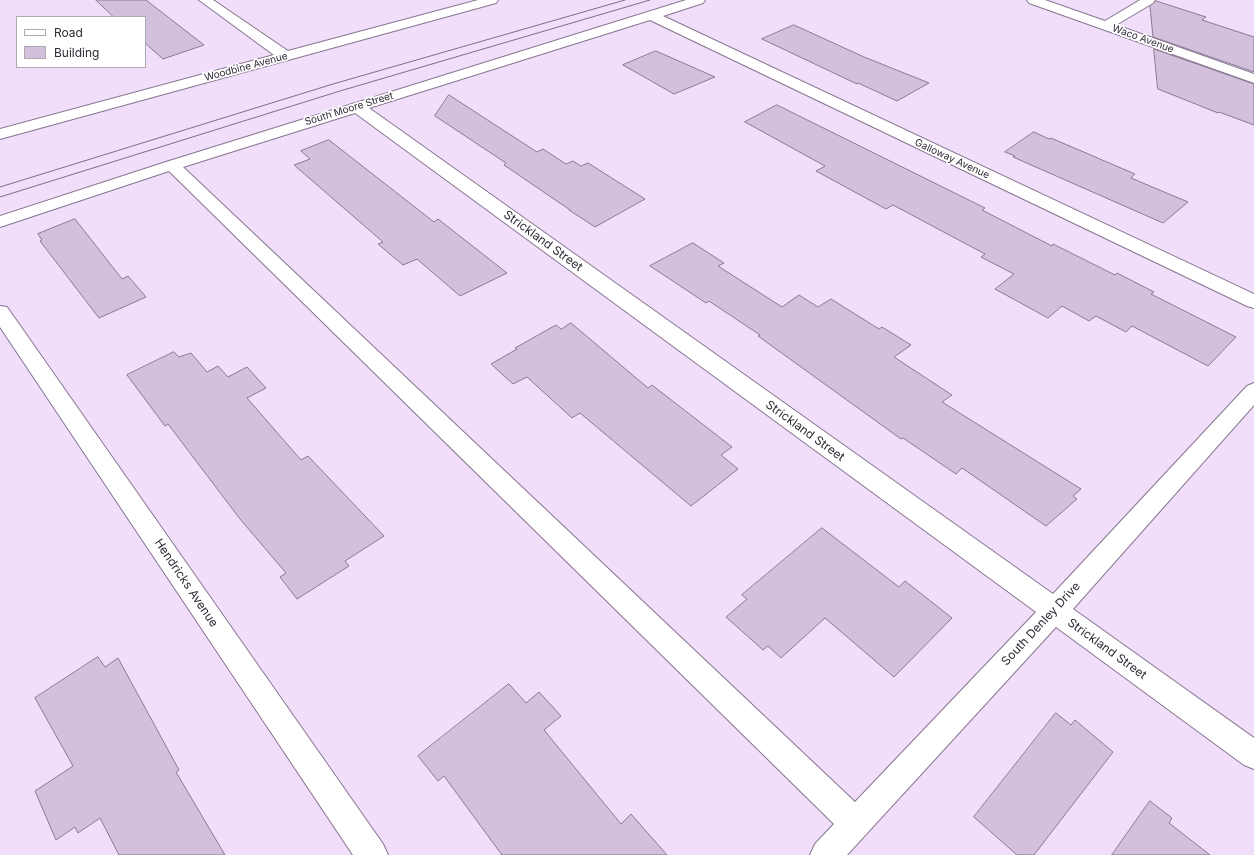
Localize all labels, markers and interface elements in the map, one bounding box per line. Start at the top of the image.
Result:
legend [16,16,146,68]
street label: Waco Avenue [1111,22,1175,56]
text: Road [54,25,83,40]
text: Building [54,45,99,60]
street label: Woodbine Avenue [203,50,289,84]
street label: South Moore Street [303,90,395,128]
street label: Galloway Avenue [913,136,991,182]
street label: Strickland Street [501,208,585,274]
street label: Strickland Street [763,398,847,464]
street label: Hendricks Avenue [151,536,221,630]
street label: South Denley Drive [999,579,1083,669]
street label: Strickland Street [1065,616,1149,682]

